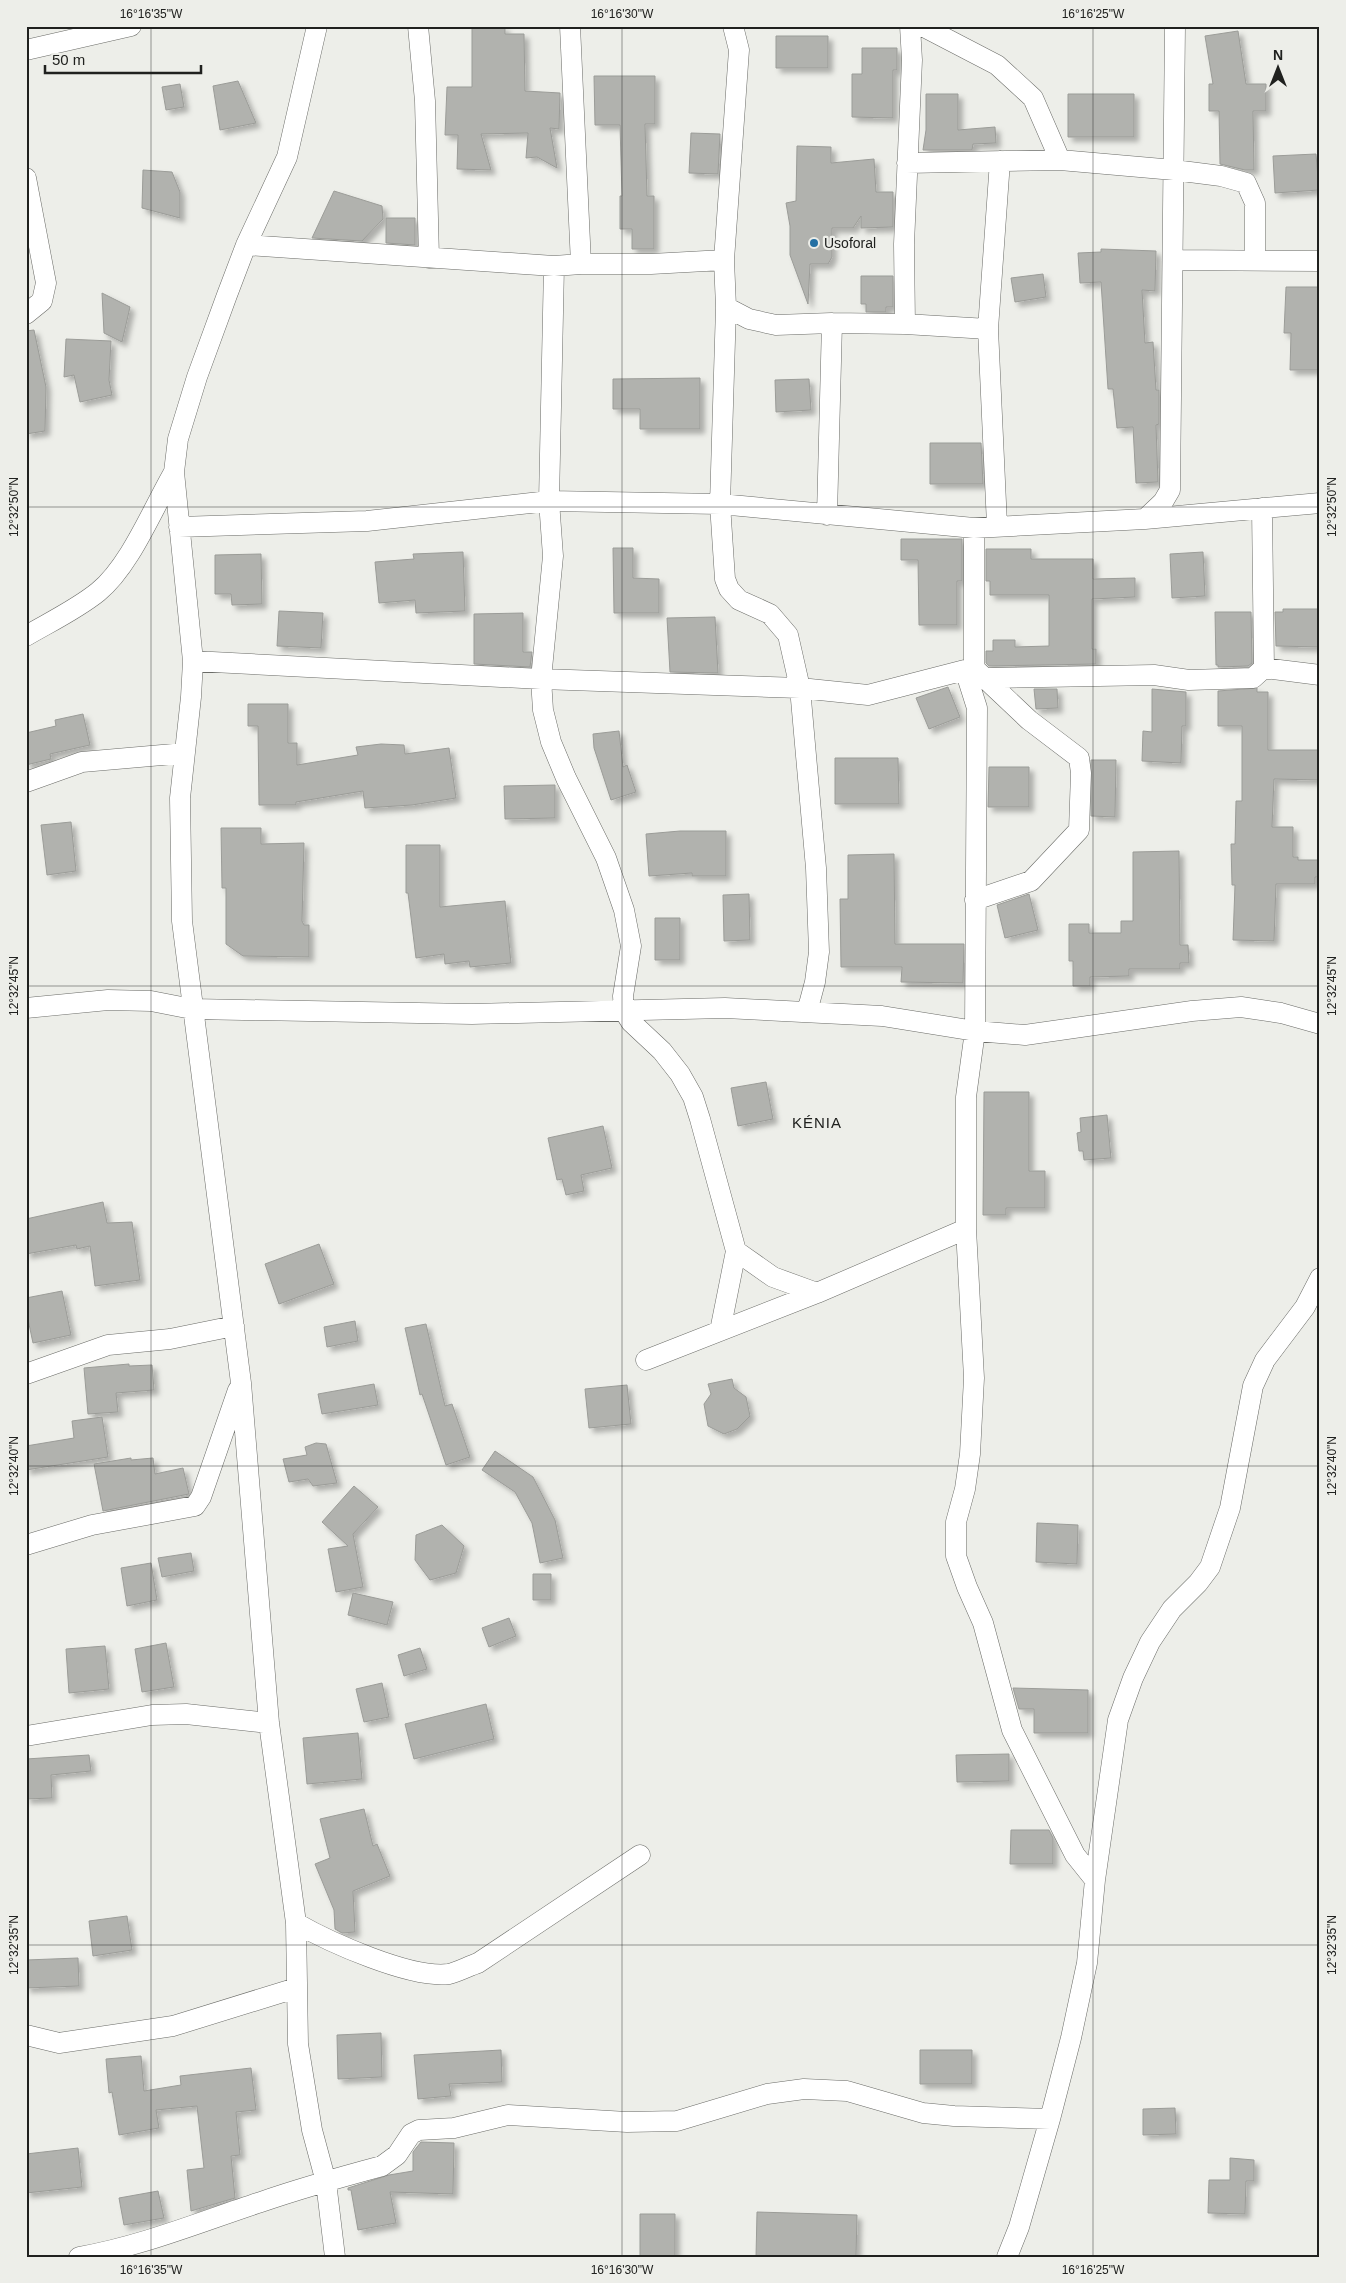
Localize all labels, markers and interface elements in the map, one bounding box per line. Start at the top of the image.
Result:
text: 16°16'35"W [120,7,183,21]
text: 16°16'30"W [591,7,654,21]
text: 16°16'25"W [1062,7,1125,21]
scale bar [45,42,201,74]
north arrow [1254,42,1304,92]
text: N [1273,47,1283,63]
text: 50 m [52,51,85,68]
place label: Usoforal [824,235,876,251]
marker: Usoforal [808,237,820,249]
text: 12°32'50"N [7,477,21,537]
text: 12°32'50"N [1325,477,1339,537]
text: 12°32'45"N [7,956,21,1016]
text: 12°32'45"N [1325,956,1339,1016]
district label: KÉNIA [792,1114,842,1131]
text: 12°32'40"N [7,1436,21,1496]
text: 12°32'40"N [1325,1436,1339,1496]
text: 12°32'35"N [7,1915,21,1975]
text: 12°32'35"N [1325,1915,1339,1975]
text: 16°16'35"W [120,2263,183,2277]
text: 16°16'30"W [591,2263,654,2277]
text: 16°16'25"W [1062,2263,1125,2277]

